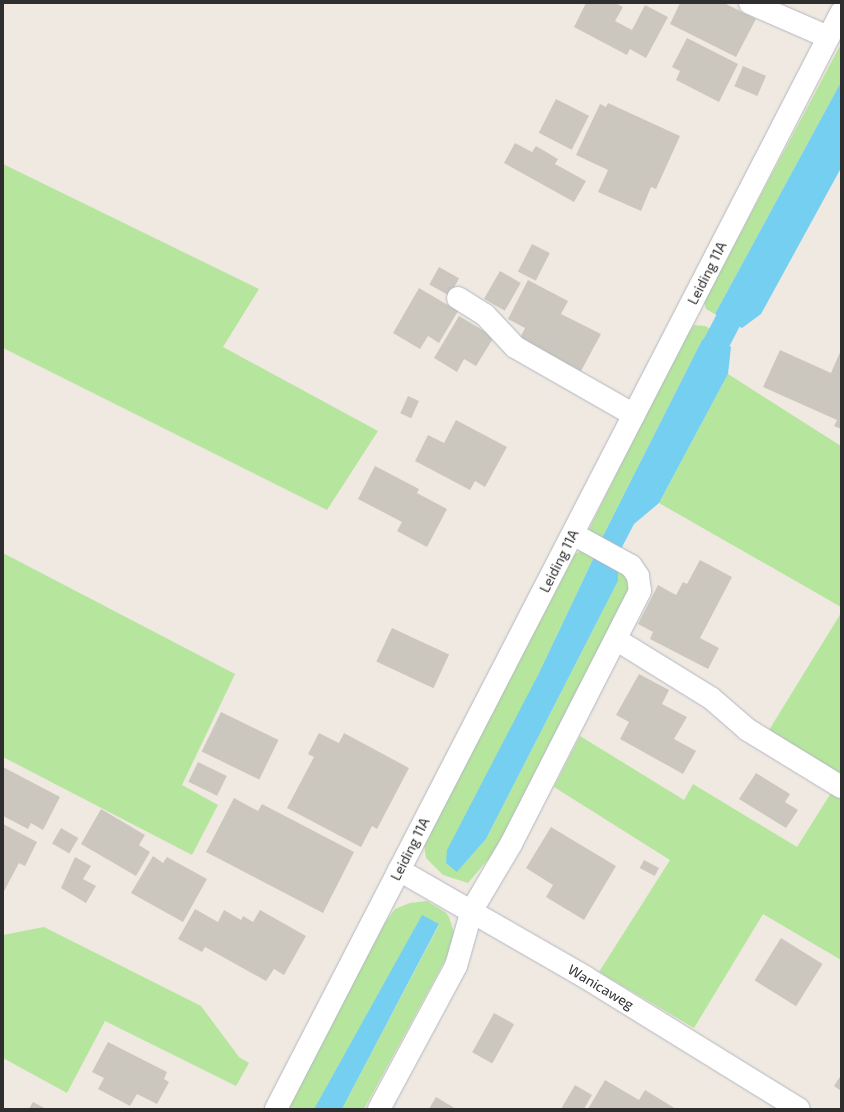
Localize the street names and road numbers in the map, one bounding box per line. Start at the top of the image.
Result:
street label: Leiding 11A [684,239,730,307]
street label: Leiding 11A [536,527,582,595]
street label: Leiding 11A [387,815,433,883]
street label: Wanicaweg [565,961,637,1013]

